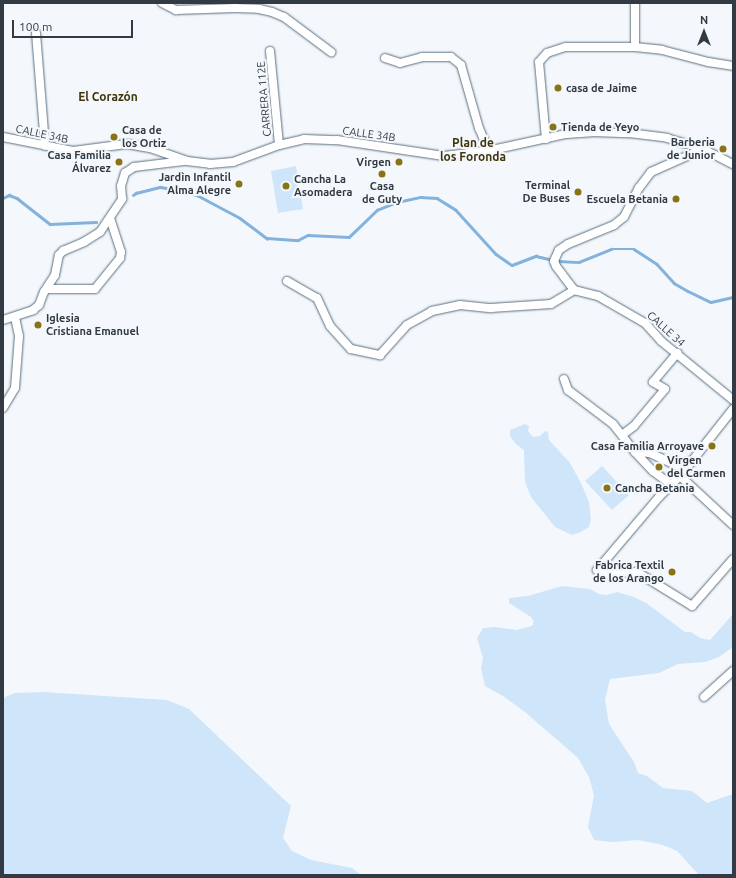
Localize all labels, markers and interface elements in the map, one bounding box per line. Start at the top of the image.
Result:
scale bar [14,12,135,38]
north arrow [684,12,724,52]
text: N [700,14,708,26]
text: 100 m [19,20,52,33]
street label: CARRERA 112E [254,61,274,137]
place label: casa de Jaime [566,81,637,95]
marker: casa de Jaime [553,83,563,93]
district label: El Corazón [78,90,138,104]
place label: Tienda de Yeyo [561,120,639,134]
street label: CALLE 34B [14,122,70,146]
marker: Tienda de Yeyo [548,122,558,132]
place label: Casa de los Ortiz [122,124,166,150]
street label: CALLE 34B [342,124,396,144]
marker: Casa de los Ortiz [109,132,119,142]
district label: Plan de los Foronda [440,136,506,164]
place label: Barberia de Junior [667,136,715,162]
marker: Barberia de Junior [718,144,728,154]
place label: Casa Familia Álvarez [47,149,111,175]
place label: Virgen [356,155,391,169]
marker: Casa Familia Álvarez [114,157,124,167]
marker: Virgen [394,157,404,167]
marker: Casa de Guty [377,169,387,179]
place label: Jardìn Infantil Alma Alegre [158,171,231,197]
place label: Cancha La Asomadera [294,173,352,199]
marker: Jardìn Infantil Alma Alegre [234,179,244,189]
place label: Terminal De Buses [523,179,570,205]
place label: Casa de Guty [362,180,402,206]
marker: Cancha La Asomadera [281,181,291,191]
marker: Terminal De Buses [573,187,583,197]
place label: Escuela Betania [586,192,668,206]
marker: Escuela Betania [671,194,681,204]
street label: CALLE 34 [644,309,688,349]
place label: Iglesia Cristiana Emanuel [46,312,139,338]
marker: Iglesia Cristiana Emanuel [33,320,43,330]
place label: Casa Familia Arroyave [591,439,704,453]
marker: Casa Familia Arroyave [707,441,717,451]
place label: Virgen del Carmen [667,454,726,480]
marker: Virgen del Carmen [654,462,664,472]
place label: Cancha Betania [615,481,695,495]
marker: Cancha Betania [602,483,612,493]
place label: Fabrica Textil de los Arango [593,559,664,585]
marker: Fabrica Textil de los Arango [667,567,677,577]

